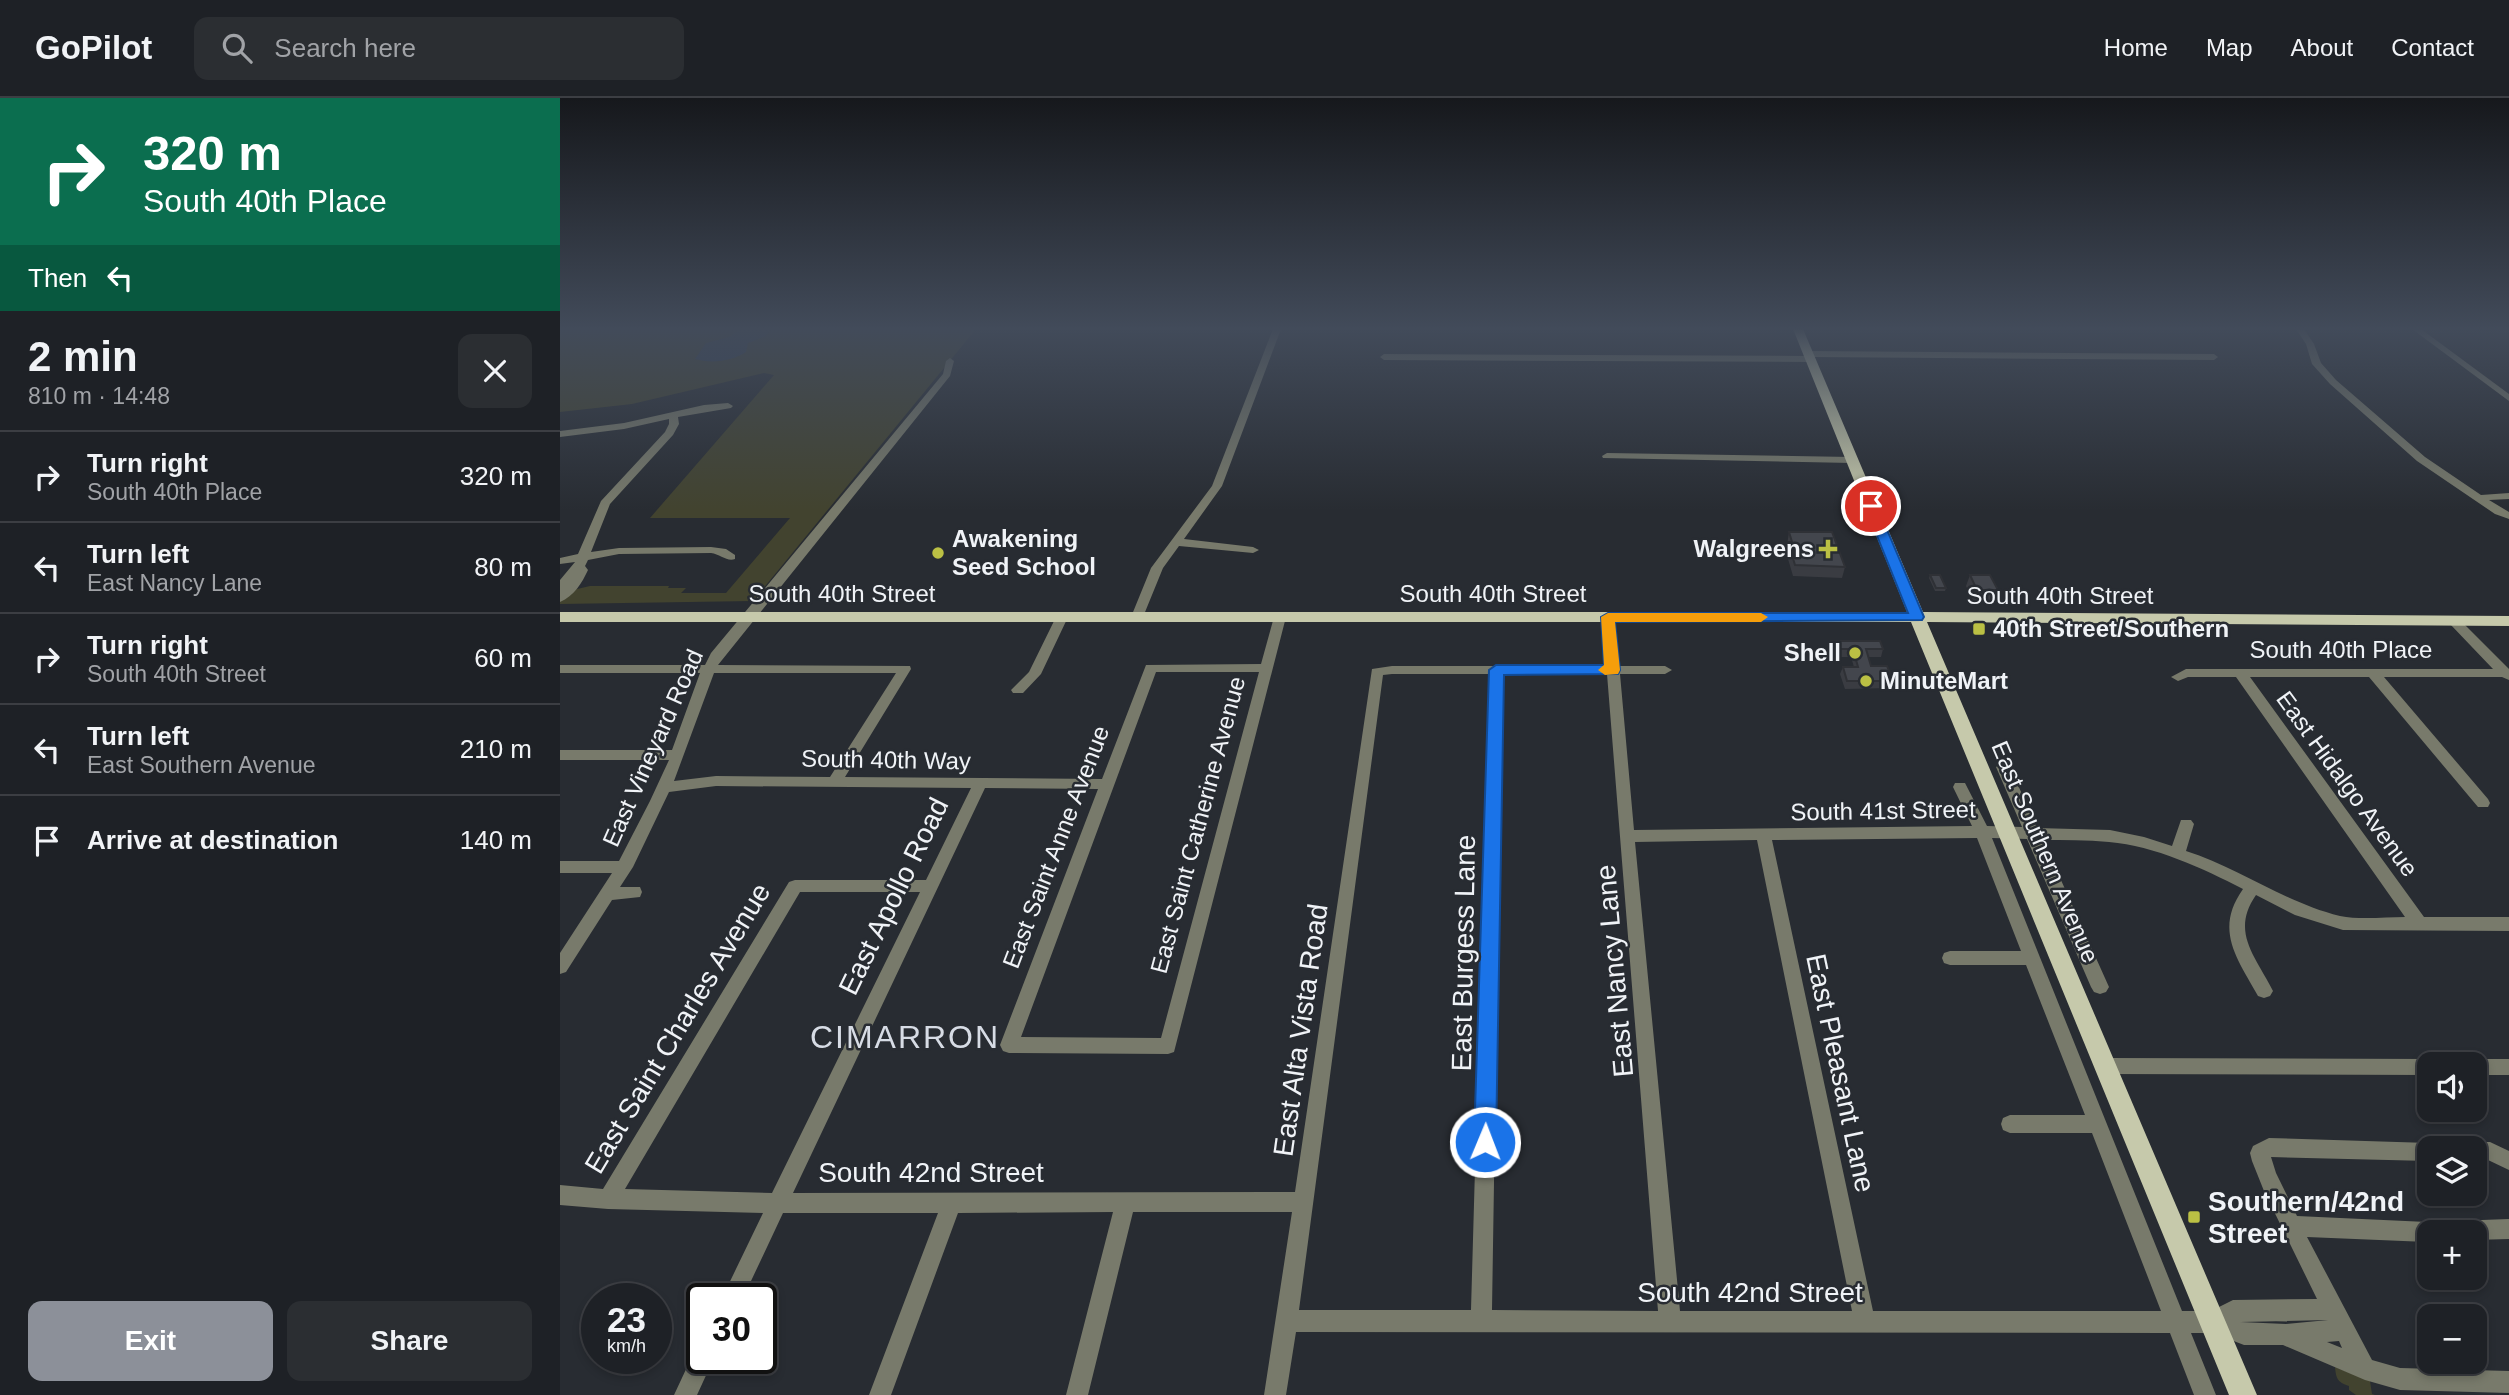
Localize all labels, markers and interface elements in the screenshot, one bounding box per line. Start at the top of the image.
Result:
search box [194,17,684,80]
text: GoPilot [35,29,152,66]
icon: search [218,29,256,67]
text: Search here [274,33,416,63]
text: Home [2104,34,2168,61]
text: Map [2206,34,2253,61]
text: About [2291,34,2353,61]
text: Contact [2391,34,2474,61]
icon: right [28,126,119,217]
text: 320 m [143,126,282,180]
text: South 40th Place [143,183,387,219]
icon: left [101,259,139,297]
text: Then [28,263,87,293]
text: 2 min [28,333,138,380]
button: close [458,334,532,408]
text: 810 m · 14:48 [28,383,170,409]
text: Turn right [87,448,208,478]
icon: right [28,458,66,496]
text: 320 m [460,461,532,491]
pin [1841,476,1901,536]
text: South 40th Place [87,479,262,505]
icon: arrive [1852,487,1890,525]
place label: Awakening Seed School [952,525,1096,580]
place label: Walgreens [1694,535,1814,562]
text: Turn left [87,539,189,569]
marker: Walgreens [1820,541,1836,557]
marker: Awakening Seed School [930,545,946,561]
icon: left [28,549,66,587]
text: 80 m [474,552,532,582]
text: East Nancy Lane [87,570,262,596]
street label: South 40th Street [749,580,936,607]
street label: South 40th Street [1400,580,1587,607]
street label: South 40th Street [1967,582,2154,609]
place label: 40th Street/Southern [1993,615,2229,642]
marker: 40th Street/Southern [1971,621,1987,637]
text: Turn right [87,630,208,660]
street label: South 40th Place [2250,636,2432,663]
place label: Shell [1784,639,1841,666]
icon: right [28,640,66,678]
text: 60 m [474,643,532,673]
street label: East Vineyard Road [597,645,708,851]
marker: Shell [1847,645,1863,661]
text: South 40th Street [87,661,266,687]
place label: MinuteMart [1880,667,2008,694]
street label: East Saint Catherine Avenue [1145,673,1250,976]
marker: MinuteMart [1858,673,1874,689]
street label: East Hidalgo Avenue [2271,686,2424,882]
text: Turn left [87,721,189,751]
street label: East Saint Anne Avenue [997,722,1114,972]
icon: left [28,731,66,769]
text: 210 m [460,734,532,764]
street label: East Southern Avenue [1986,737,2104,967]
street label: South 40th Way [801,745,971,774]
text: East Southern Avenue [87,752,315,778]
street label: East Apollo Road [832,793,954,1000]
street label: South 41st Street [1790,795,1976,826]
icon: arrive [28,822,66,860]
text: Arrive at destination [87,825,338,855]
text: 140 m [460,825,532,855]
street label: East Burgess Lane [1446,834,1481,1072]
street label: East Nancy Lane [1590,863,1639,1079]
street label: East Saint Charles Avenue [578,878,776,1179]
street label: East Alta Vista Road [1267,902,1334,1158]
street label: East Pleasant Lane [1800,951,1881,1195]
district label: CIMARRON [810,1019,1000,1055]
map controls [2417,1052,2487,1374]
button: sound [2417,1052,2487,1122]
position arrow [1448,1105,1522,1179]
button: layers [2417,1136,2487,1206]
street label: South 42nd Street [818,1157,1044,1188]
place label: Southern/42nd Street [2208,1186,2404,1249]
marker: Southern/42nd Street [2186,1209,2202,1225]
button: + [2417,1220,2487,1290]
street label: South 42nd Street [1637,1277,1863,1308]
speed limit sign: 30 [686,1283,777,1374]
text: 23 [607,1300,646,1339]
button: Exit [28,1301,273,1381]
button: Share [287,1301,532,1381]
button: − [2417,1304,2487,1374]
text: km/h [607,1336,646,1356]

